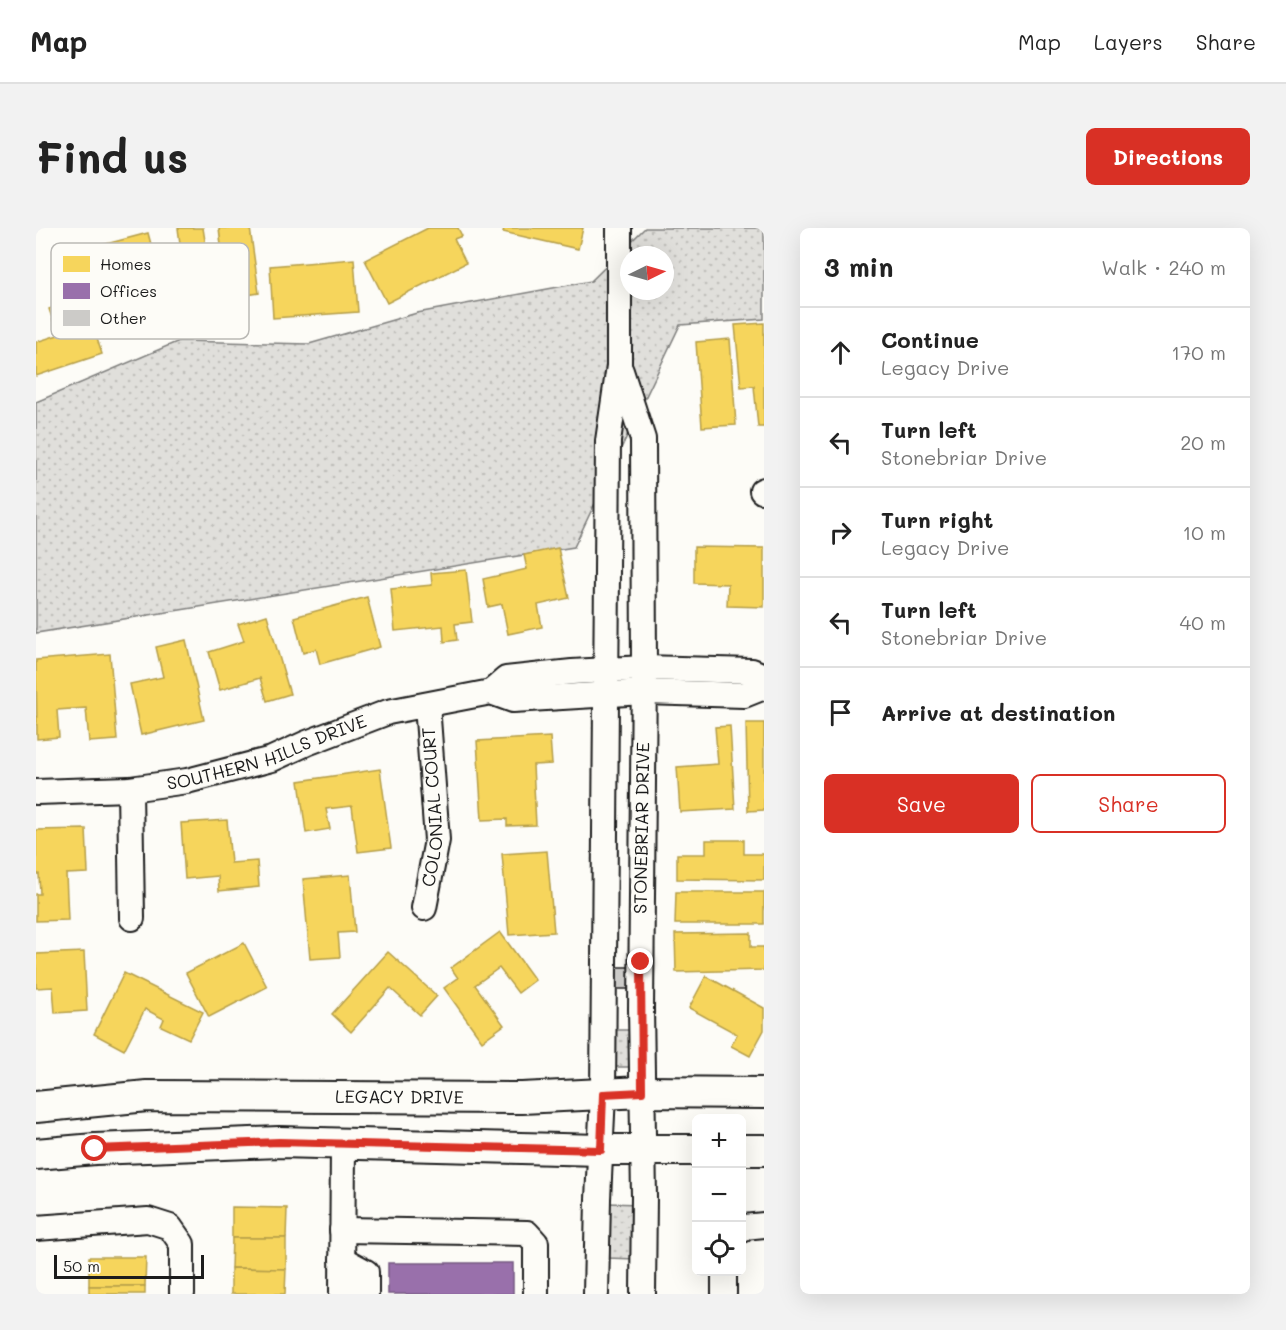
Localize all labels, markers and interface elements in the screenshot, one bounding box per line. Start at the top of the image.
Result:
text: Map [30,23,87,59]
text: Map [1018,28,1061,55]
text: Layers [1094,28,1163,55]
text: Share [1196,28,1256,55]
button: Directions [1086,128,1250,185]
text: Find us [36,129,188,184]
legend [51,243,249,339]
north arrow [620,246,674,300]
text: 3 min [824,250,893,284]
text: Homes [100,253,151,274]
text: Walk · 240 m [1101,254,1226,280]
text: Offices [100,280,157,301]
text: Other [100,307,147,328]
text: Continue [881,325,979,354]
icon: ahead [824,336,857,369]
text: 170 m [1171,339,1226,365]
text: Legacy Drive [881,354,1009,380]
text: Turn left [881,415,977,444]
icon: left [824,426,857,459]
text: 20 m [1180,429,1226,455]
text: Stonebriar Drive [881,444,1047,470]
text: Turn right [881,505,993,534]
icon: right [824,516,857,549]
text: 10 m [1182,519,1226,545]
text: Legacy Drive [881,534,1009,560]
text: Turn left [881,595,977,624]
icon: left [824,606,857,639]
text: 40 m [1180,609,1226,635]
text: Stonebriar Drive [881,624,1047,650]
icon: arrive [824,696,857,729]
text: Arrive at destination [881,698,1116,727]
street label: SOUTHERN HILLS DRIVE [165,708,370,795]
street label: COLONIAL COURT [415,726,448,889]
street label: STONEBRIAR DRIVE [628,742,654,914]
button: Save [824,774,1019,833]
button: Share [1031,774,1226,833]
route end [627,948,653,974]
street label: LEGACY DRIVE [335,1084,464,1109]
map controls [692,1114,746,1276]
button: + [692,1114,746,1168]
route start [81,1135,107,1161]
button: − [692,1168,746,1222]
button: locate [692,1222,746,1276]
scale bar [54,1252,204,1280]
text: 50 m [63,1255,100,1276]

